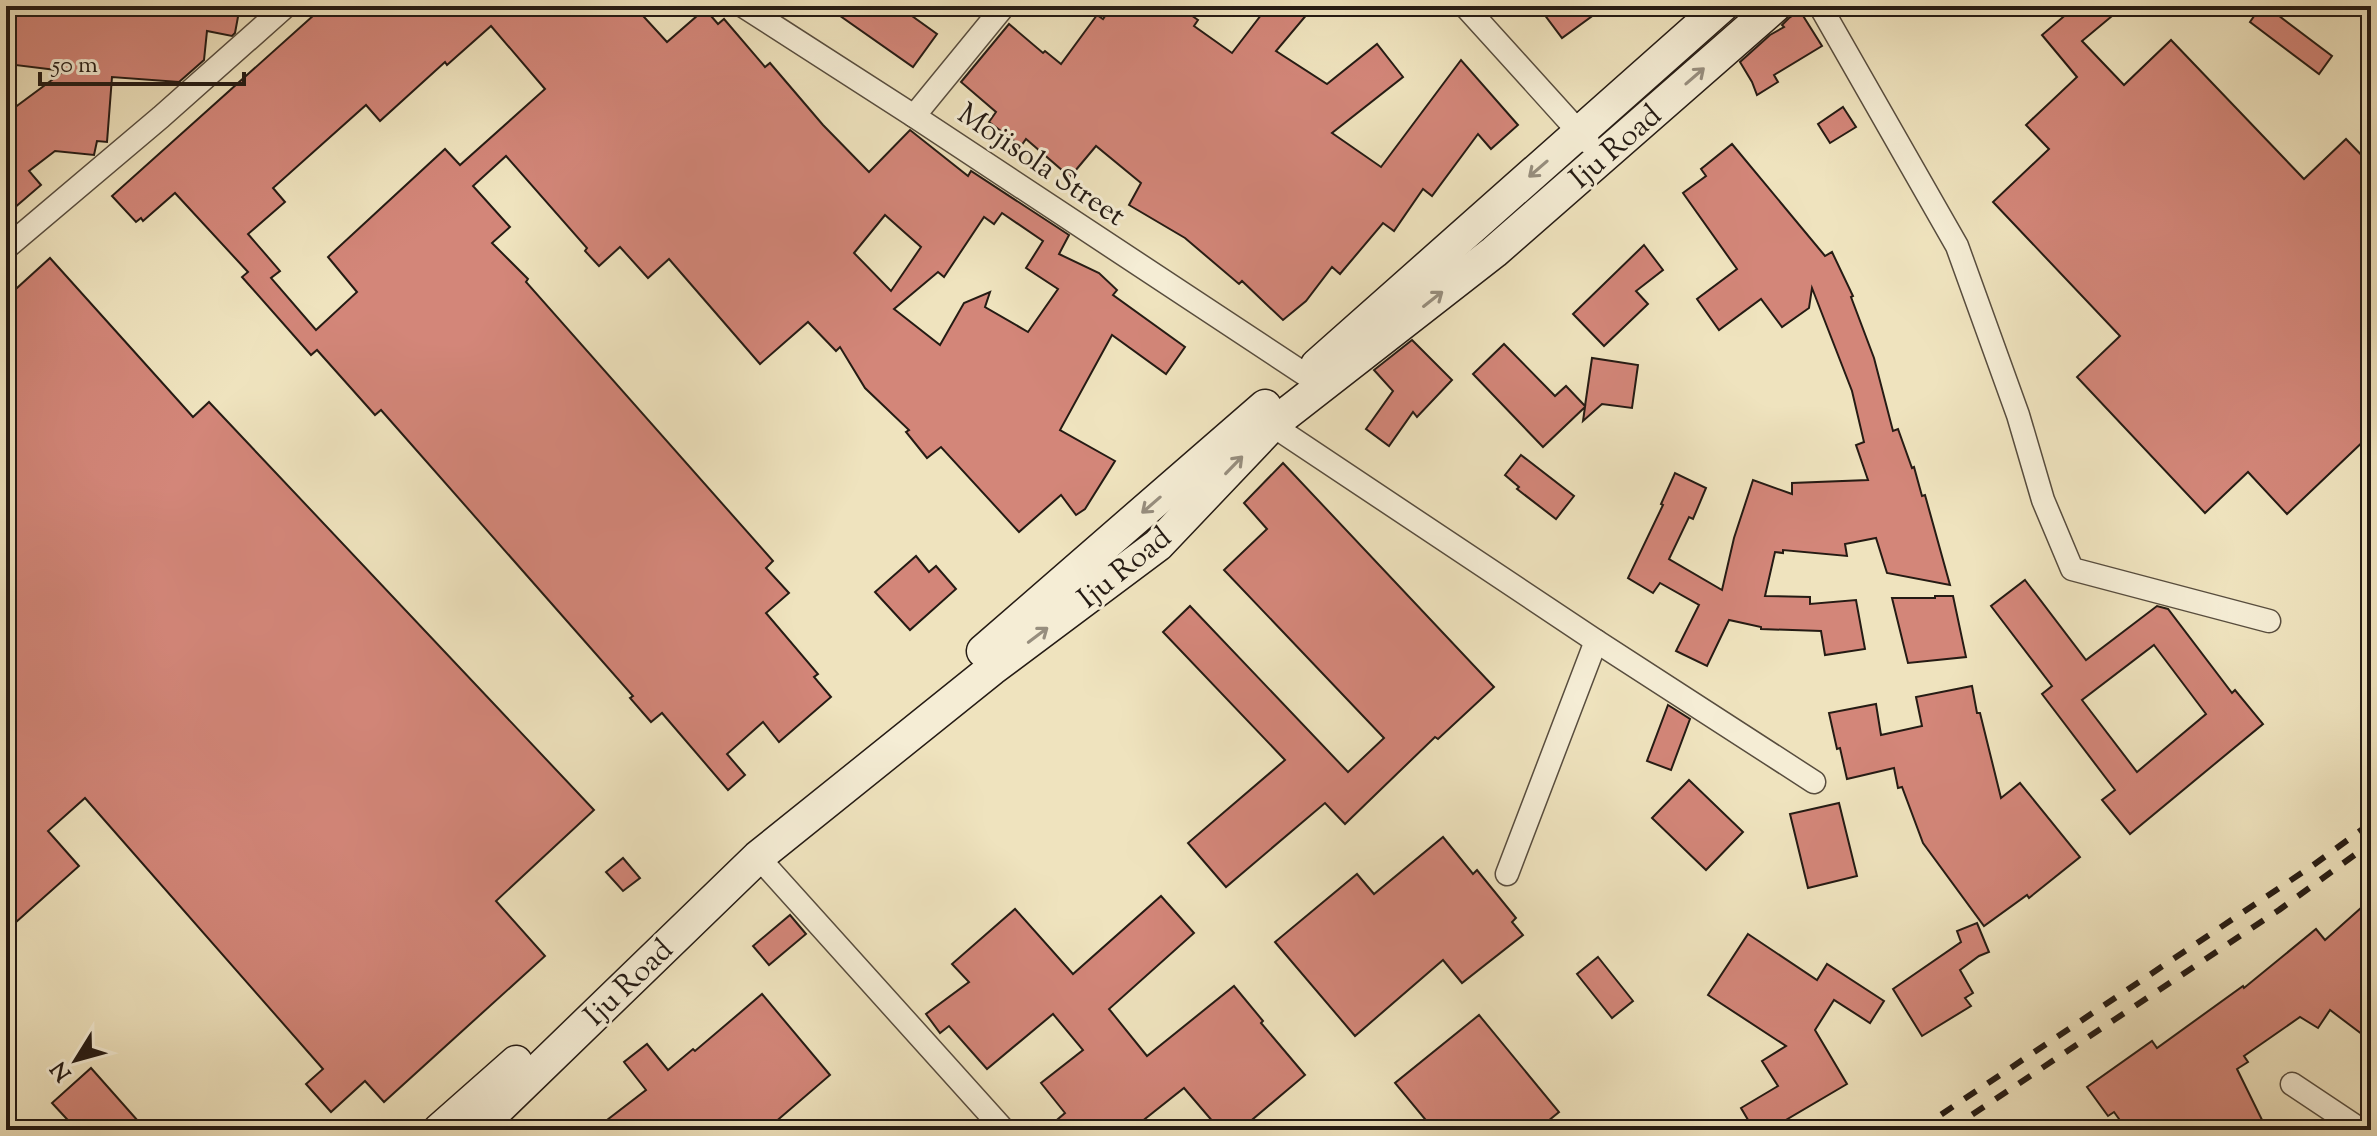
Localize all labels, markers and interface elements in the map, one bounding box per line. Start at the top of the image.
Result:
scale bar [40,36,244,86]
text: 50 m [50,49,98,83]
one-way arrow [1685,68,1705,86]
street label: Mojisola Street [948,94,1133,238]
street label: Iju Road [1561,96,1672,200]
one-way arrow [1528,160,1548,178]
one-way arrow [1422,290,1443,308]
one-way arrow [1224,455,1243,475]
one-way arrow [1142,496,1162,514]
street label: Iju Road [1070,518,1182,620]
one-way arrow [1026,626,1048,643]
street label: Iju Road [575,930,684,1037]
north arrow [36,1020,116,1100]
text: N [44,1053,80,1087]

